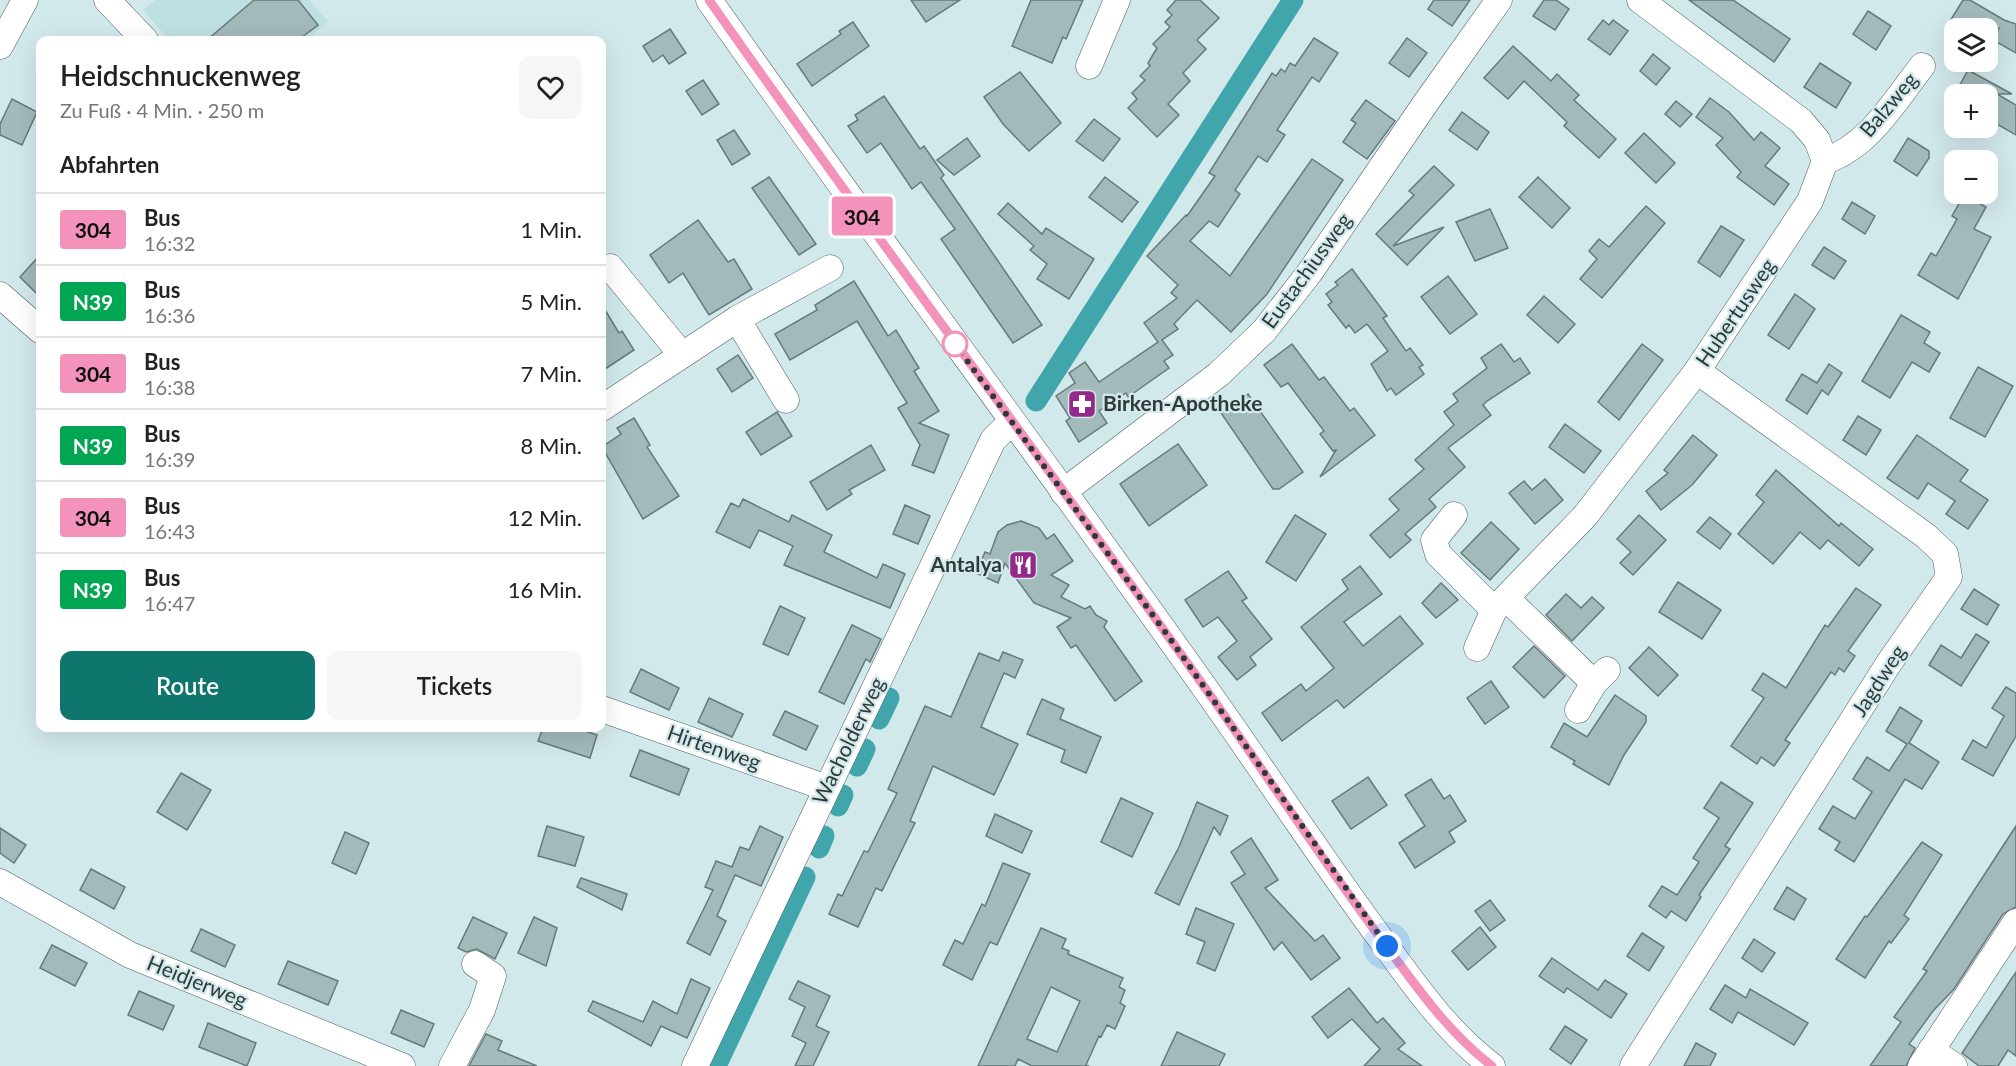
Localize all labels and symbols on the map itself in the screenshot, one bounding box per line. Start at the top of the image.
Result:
street label: Balzweg [1854,67,1922,141]
line badge: 304 [828,196,896,236]
street label: Eustachiusweg [1256,208,1356,333]
street label: Hubertusweg [1690,253,1780,371]
unlabelled marker [942,331,968,357]
pharmacy icon: Birken-Apotheke [1066,388,1098,420]
place label: Birken-Apotheke [1103,390,1262,415]
restaurant icon: Antalya [1007,549,1039,581]
place label: Antalya [930,551,1002,576]
street label: Jagdweg [1846,640,1910,720]
street label: Wacholderweg [806,673,889,808]
street label: Hirtenweg [664,719,765,774]
your location [1372,931,1402,961]
street label: Heidjerweg [144,949,251,1012]

